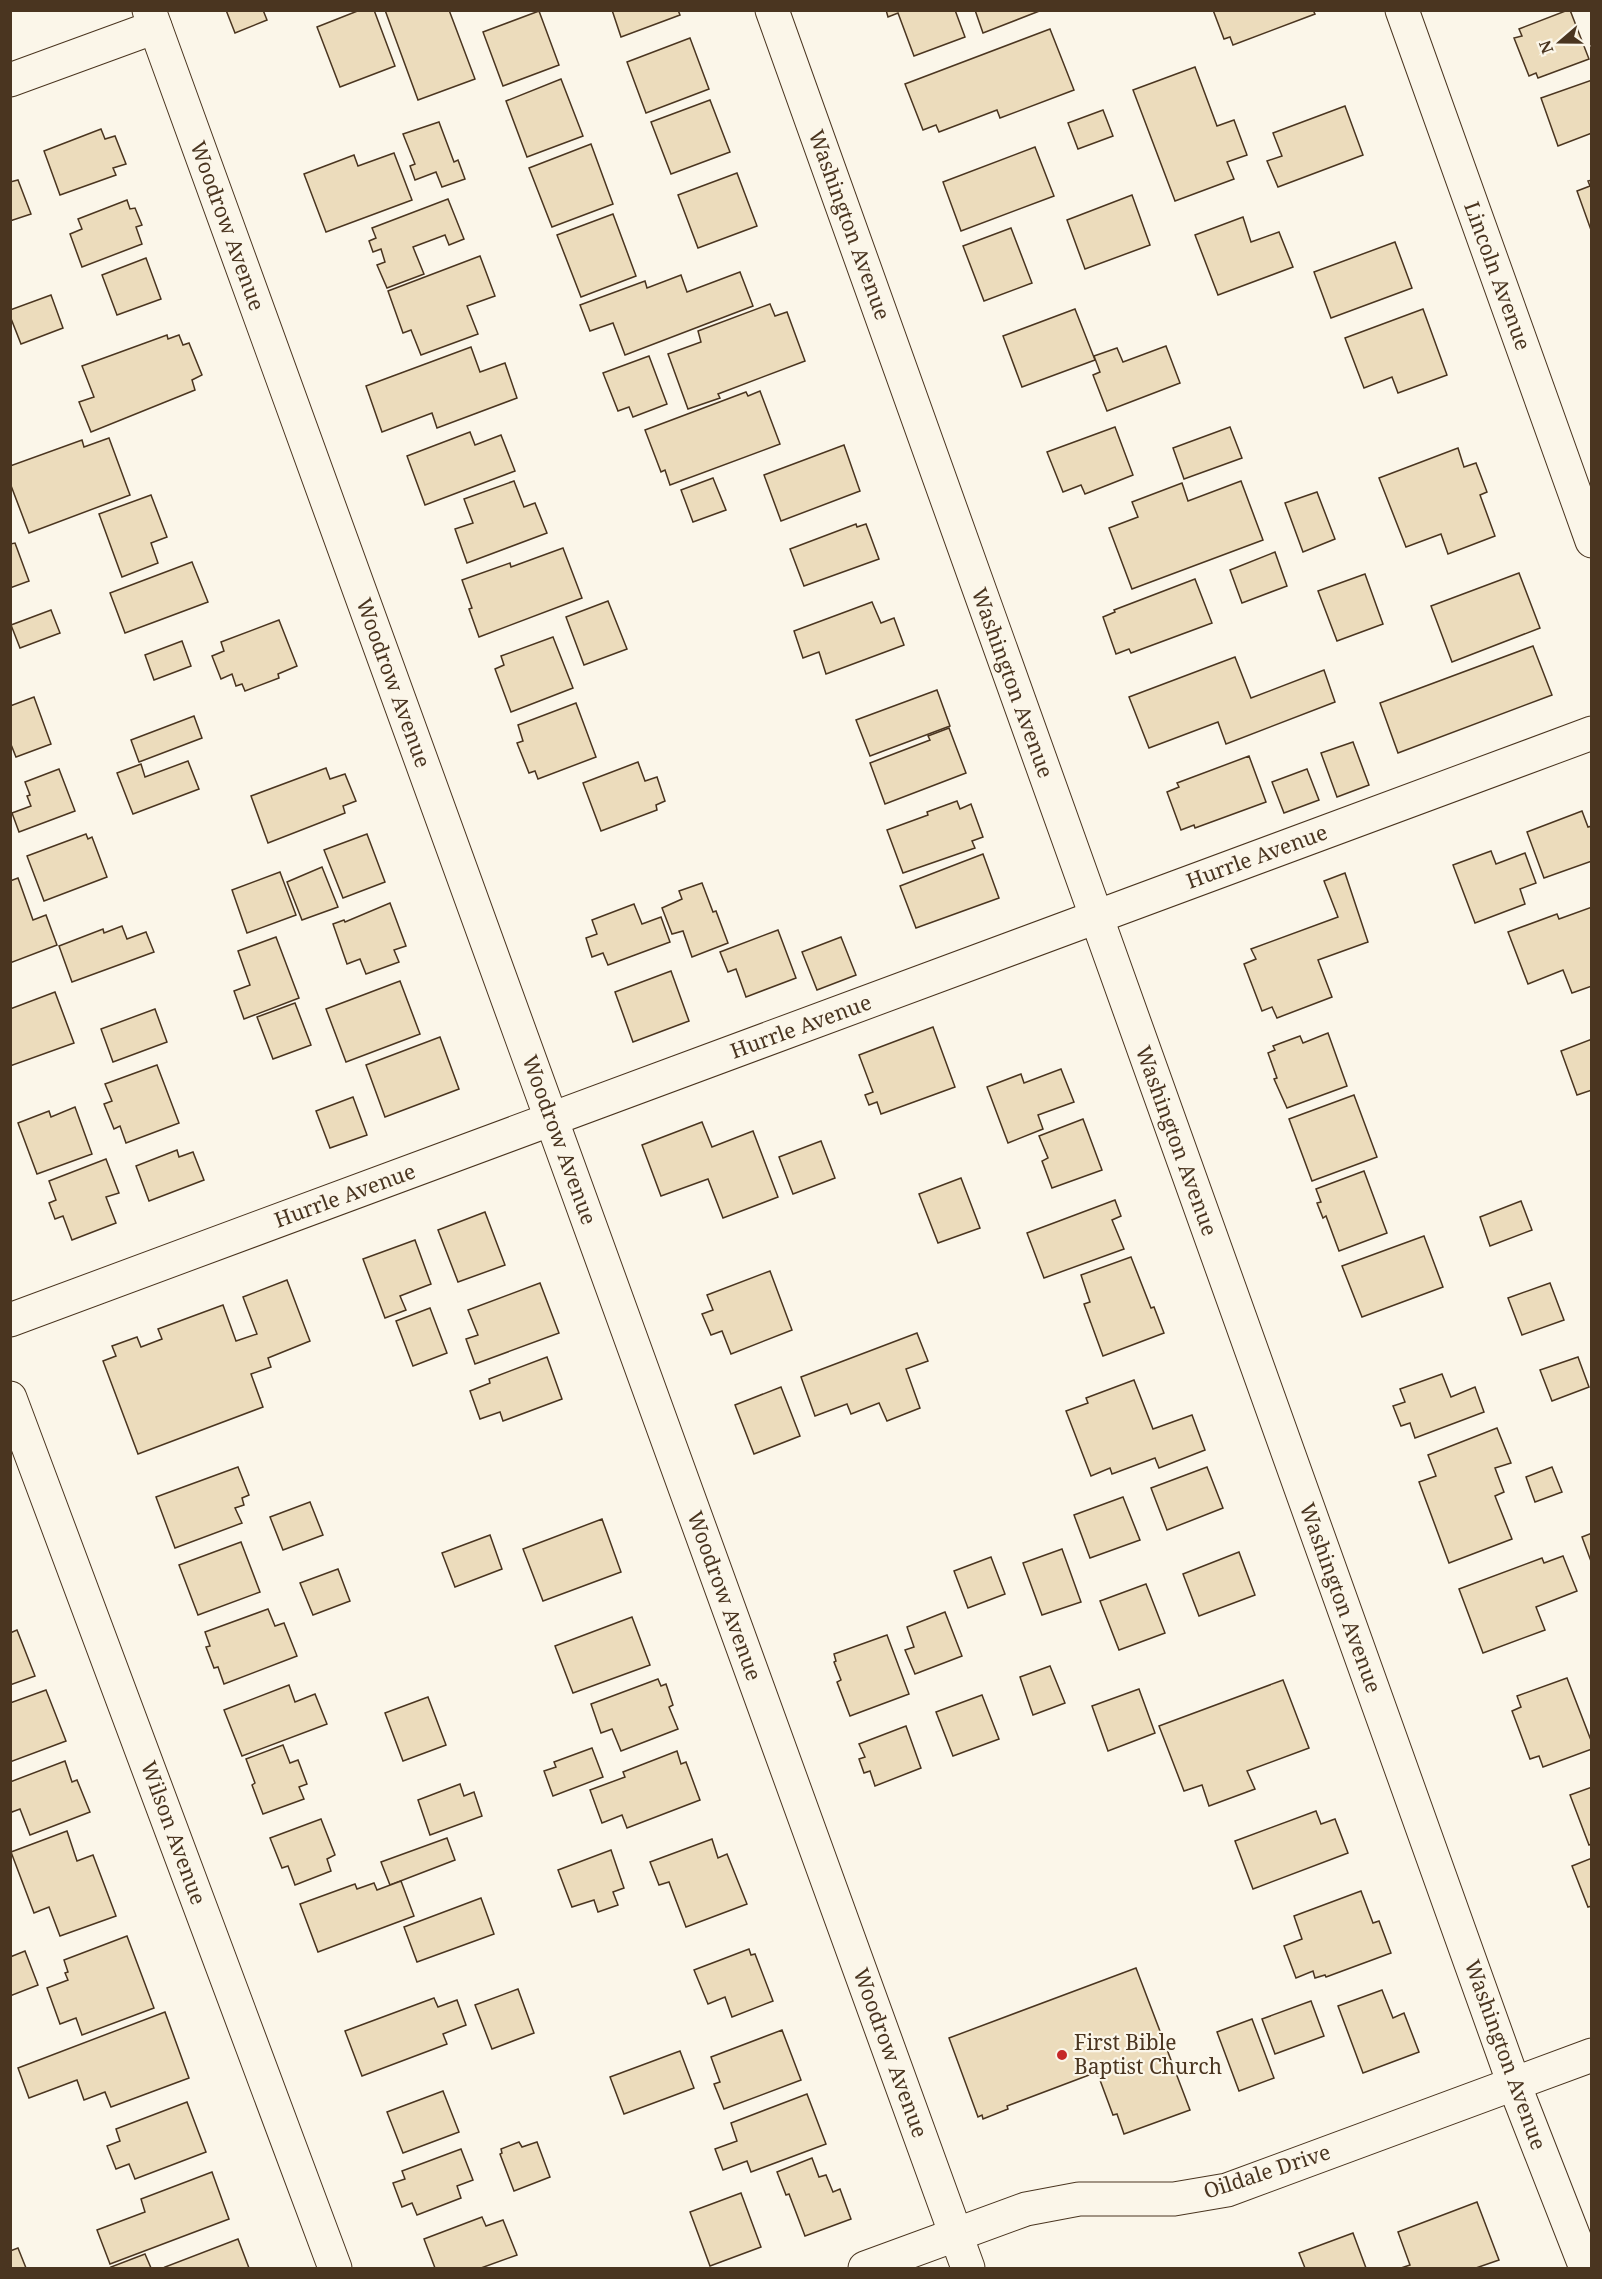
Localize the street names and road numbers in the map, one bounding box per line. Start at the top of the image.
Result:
street label: Washington Avenue [803,126,897,324]
street label: Woodrow Avenue [184,137,272,314]
street label: Lincoln Avenue [1458,197,1538,354]
street label: Washington Avenue [966,584,1060,782]
street label: Woodrow Avenue [350,594,438,771]
street label: Hurrle Avenue [1182,818,1331,895]
street label: Hurrle Avenue [726,988,875,1065]
street label: Washington Avenue [1130,1042,1224,1240]
street label: Woodrow Avenue [516,1051,604,1228]
street label: Hurrle Avenue [270,1157,419,1234]
street label: Washington Avenue [1294,1499,1388,1697]
street label: Woodrow Avenue [681,1507,769,1684]
street label: Wilson Avenue [135,1757,213,1908]
street label: Washington Avenue [1459,1956,1553,2154]
street label: Woodrow Avenue [847,1964,935,2141]
street label: Oildale Drive [1200,2137,1334,2205]

